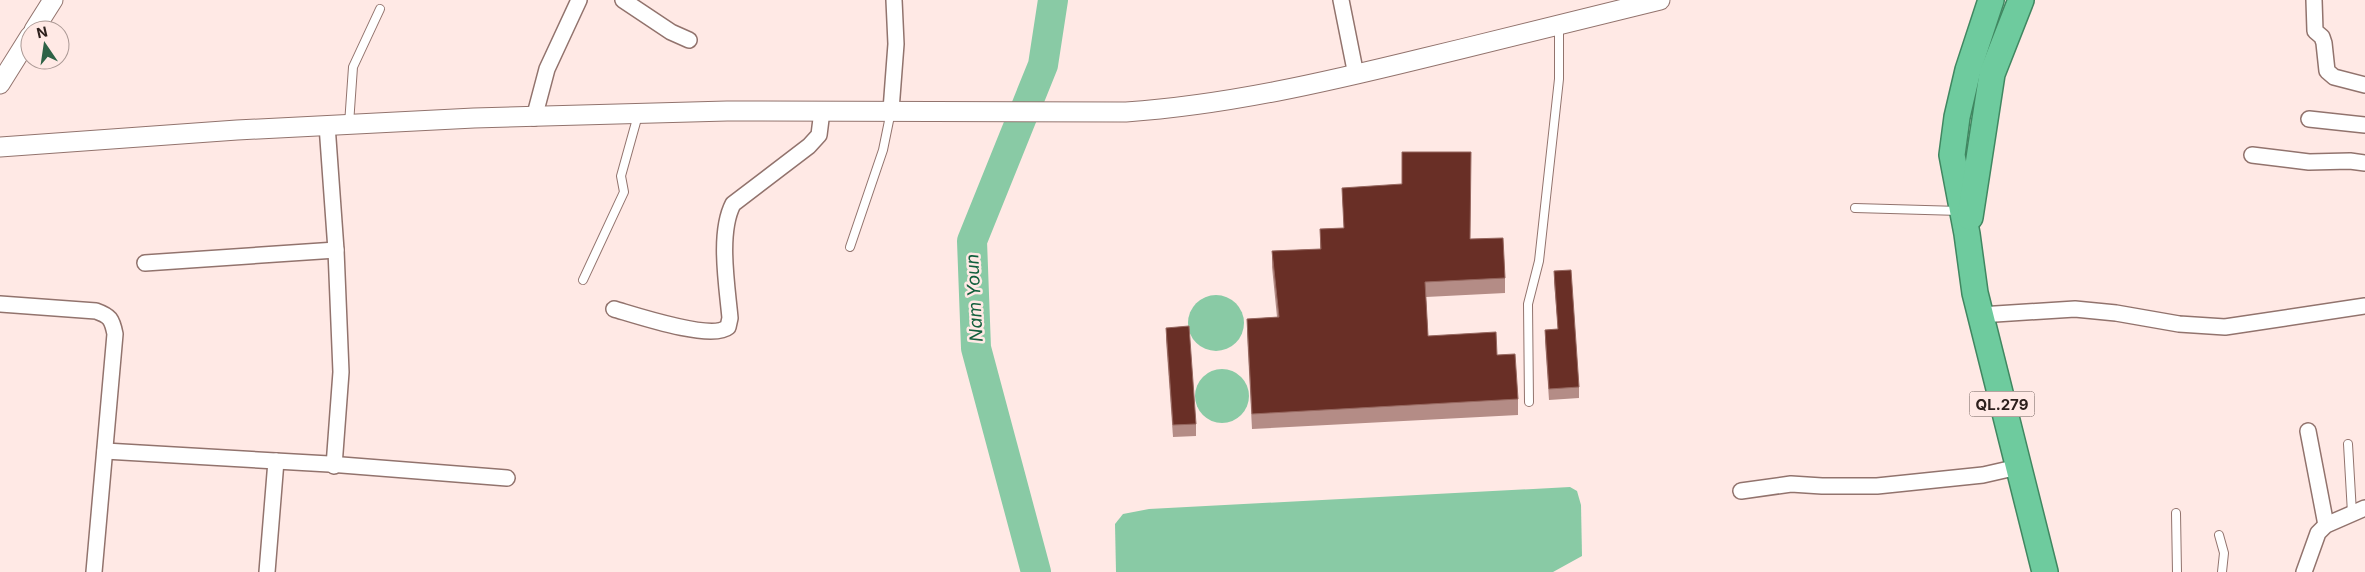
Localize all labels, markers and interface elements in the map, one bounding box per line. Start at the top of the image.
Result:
north arrow [20,20,70,70]
text: N [35,22,49,41]
water label: Nam Youn [961,253,987,343]
road number: QL.279 [1970,392,2034,416]

